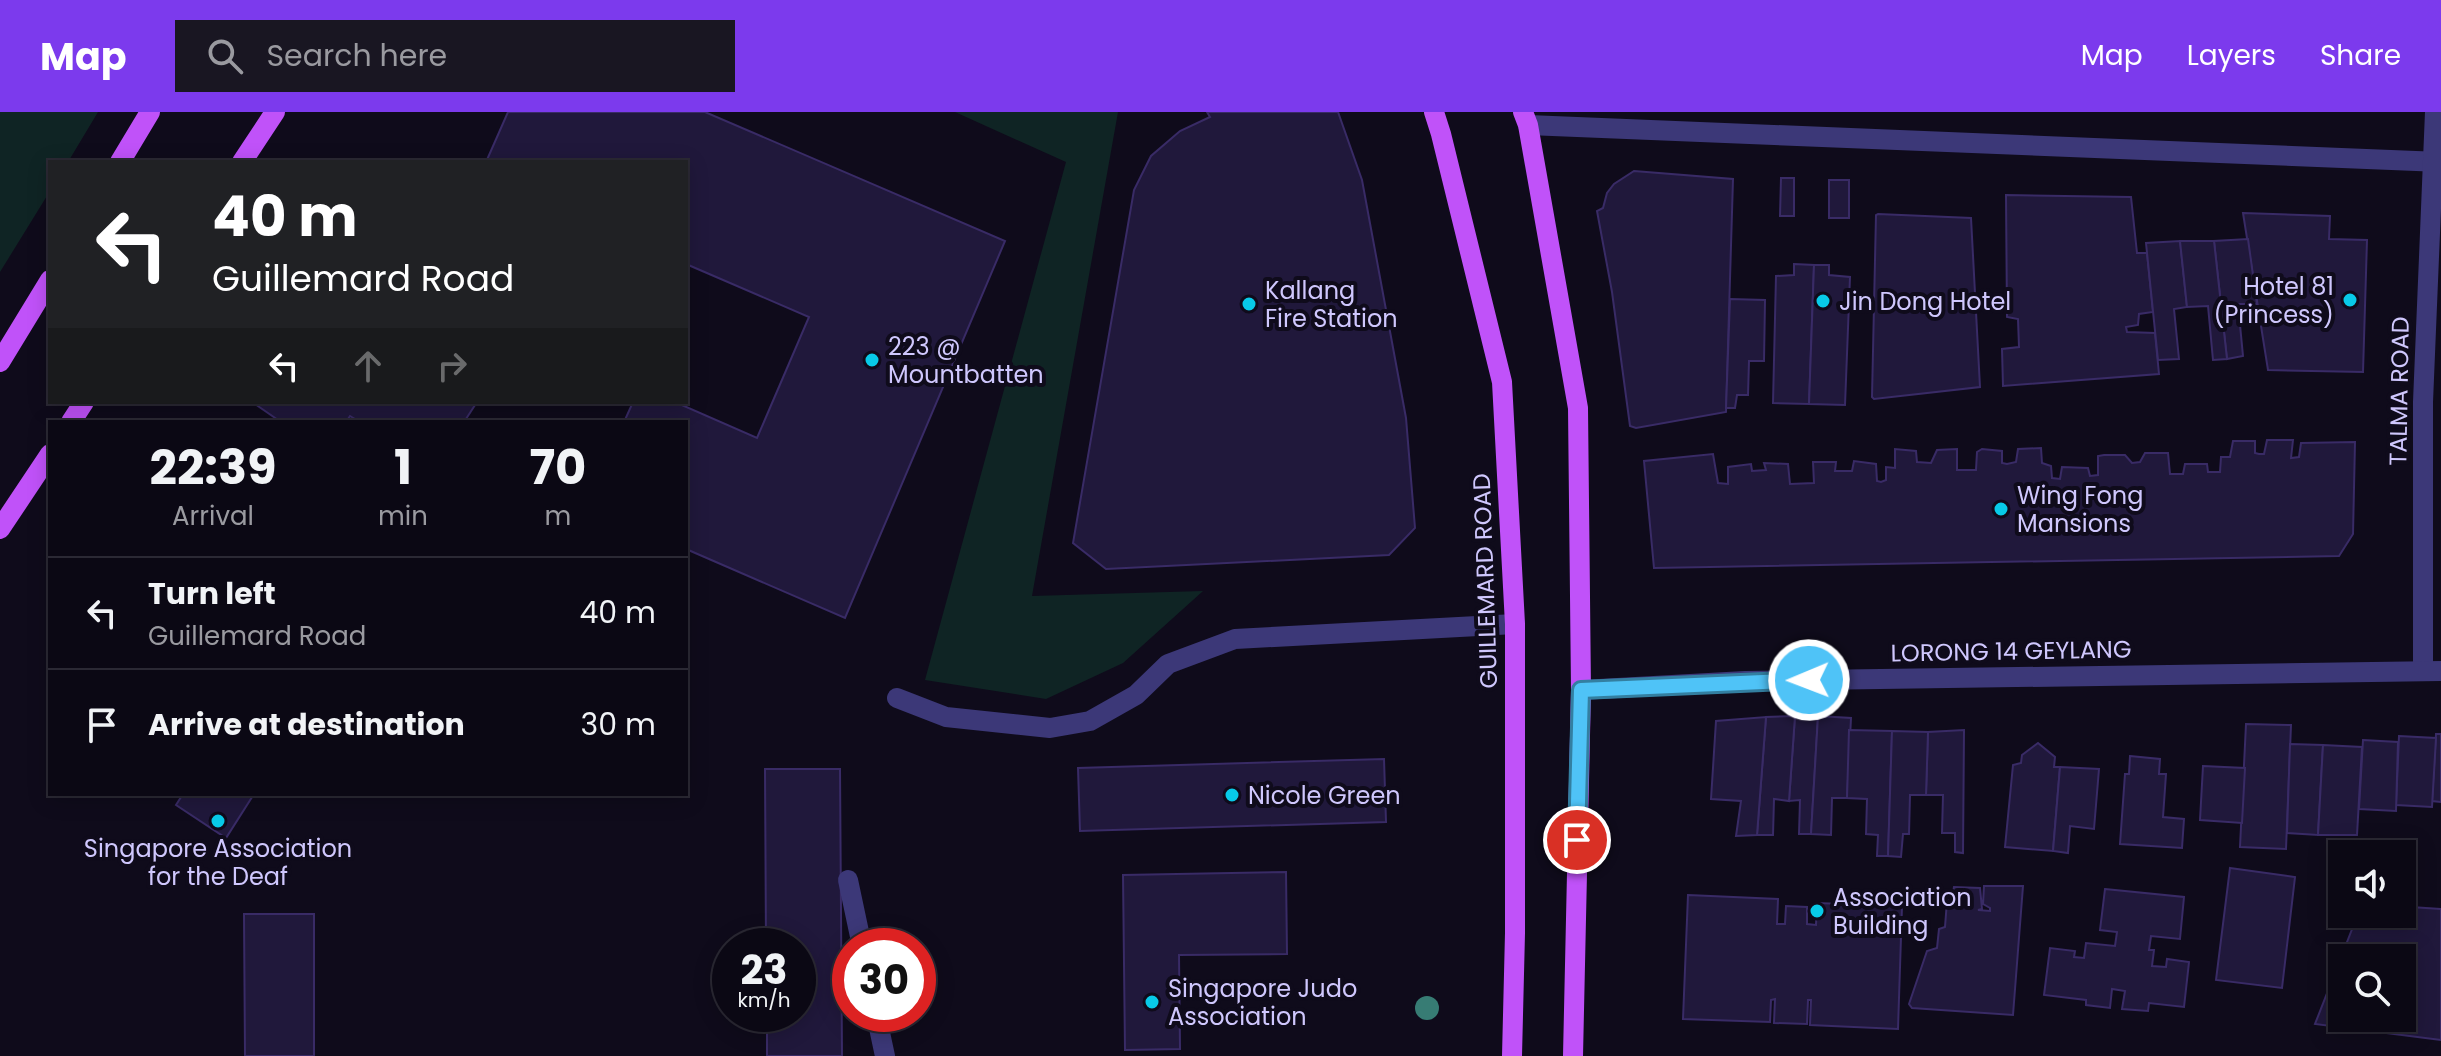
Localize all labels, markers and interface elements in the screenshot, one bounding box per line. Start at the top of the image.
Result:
search box [175,20,735,92]
text: Map [40,30,127,83]
icon: search [203,34,247,78]
text: Search here [267,34,447,77]
text: Map [2081,36,2143,75]
text: Layers [2187,36,2276,75]
text: Share [2320,36,2401,75]
text: 40 m [212,177,358,256]
icon: left [80,192,184,296]
text: Guillemard Road [212,253,514,304]
place label: Hotel 81 (Princess) [2214,270,2334,331]
place label: Kallang Fire Station [1265,274,1398,335]
place label: Jin Dong Hotel [1839,285,2011,318]
marker: Hotel 81 (Princess) [2341,291,2359,309]
marker: Jin Dong Hotel [1814,292,1832,310]
marker: Kallang Fire Station [1240,295,1258,313]
street label: TALMA ROAD [2381,316,2417,466]
place label: 223 @ Mountbatten [888,330,1044,391]
icon: left [262,344,306,388]
icon: ahead [346,344,390,388]
icon: right [430,344,474,388]
marker: 223 @ Mountbatten [863,351,881,369]
text: 22:39 [150,434,277,501]
text: 1 [394,434,412,501]
text: 70 [529,434,586,501]
street label: GUILLEMARD ROAD [1465,473,1505,689]
place label: Wing Fong Mansions [2017,479,2143,540]
text: Arrival [172,498,254,534]
text: min [378,498,428,534]
text: m [545,498,571,534]
marker: Wing Fong Mansions [1992,500,2010,518]
text: Turn left [148,572,276,615]
icon: left [80,591,124,635]
text: 40 m [579,591,656,634]
text: Guillemard Road [148,618,366,654]
street label: LORONG 14 GEYLANG [1890,632,2132,670]
position arrow [1767,638,1851,722]
icon: arrive [80,703,124,747]
text: Arrive at destination [148,703,465,746]
text: 30 m [581,703,656,746]
place label: Nicole Green [1248,779,1401,812]
marker: Nicole Green [1223,786,1241,804]
pin [1543,806,1611,874]
marker: Singapore Association for the Deaf [209,812,227,830]
icon: arrive [1555,818,1599,862]
place label: Singapore Association for the Deaf [84,832,352,893]
map controls [2328,840,2416,1032]
button: sound [2328,840,2416,928]
place label: Association Building [1833,881,1972,942]
marker: Association Building [1808,902,1826,920]
speed limit sign: 30 [832,928,936,1032]
text: 23 [740,942,788,998]
button: search [2328,944,2416,1032]
place label: Singapore Judo Association [1168,972,1357,1033]
text: km/h [737,986,791,1014]
marker: Singapore Judo Association [1143,993,1161,1011]

